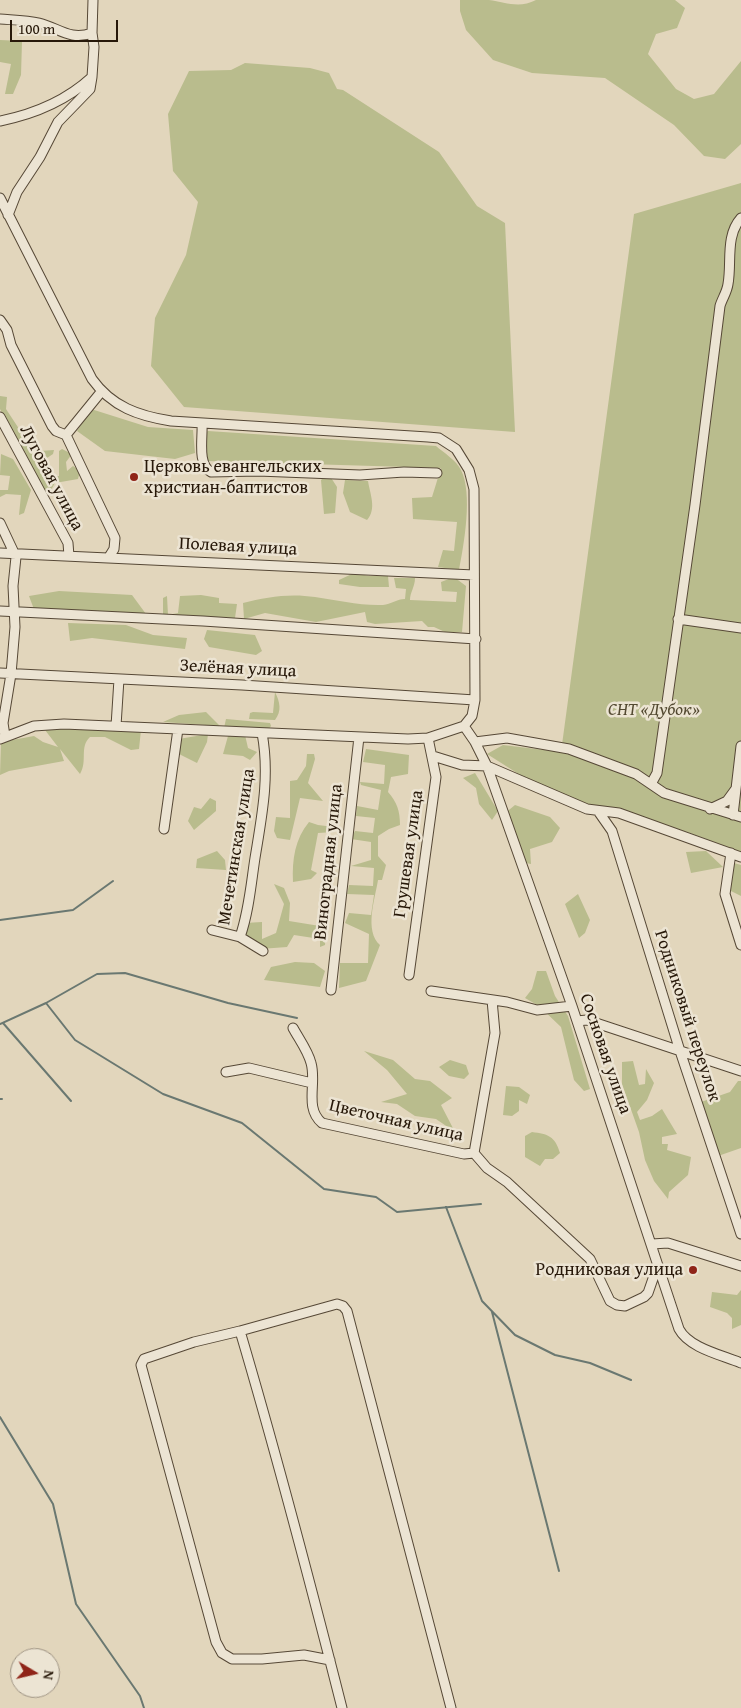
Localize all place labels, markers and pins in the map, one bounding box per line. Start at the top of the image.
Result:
place label: Церковь евангельских христиан-баптистов [144,456,322,498]
marker: Церковь евангельских христиан-баптистов [128,471,140,483]
place label: Родниковая улица [536,1259,683,1281]
marker: Родниковая улица [687,1264,699,1276]

